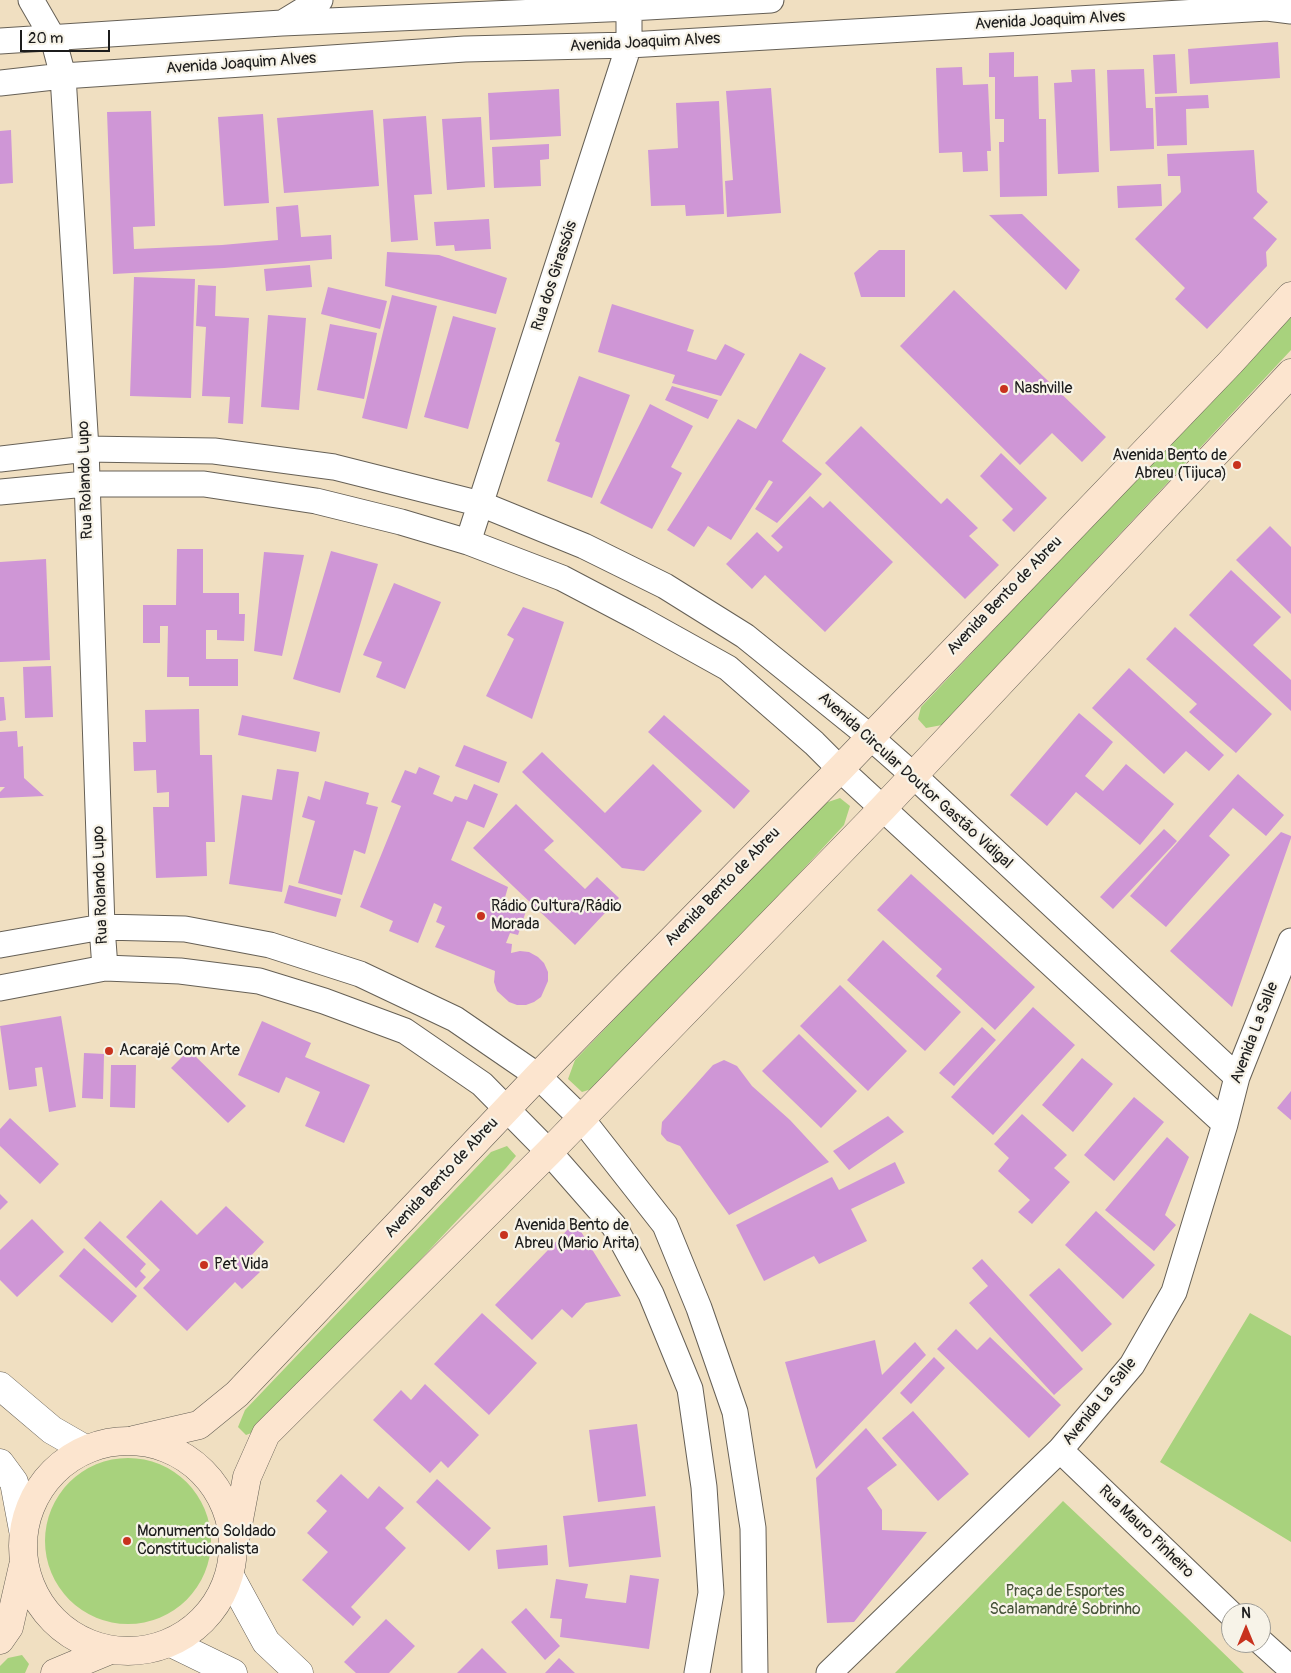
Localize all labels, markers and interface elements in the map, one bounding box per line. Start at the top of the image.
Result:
street label: Avenida Joaquim Alves [974,7,1126,35]
scale bar [22,20,112,52]
text: 20 m [28,29,63,48]
street label: Avenida Joaquim Alves [569,29,721,57]
street label: Avenida Joaquim Alves [165,49,317,79]
street label: Rua dos Girassóis [528,219,582,333]
place label: Nashville [1014,379,1072,399]
marker: Nashville [998,383,1010,395]
street label: Rua Rolando Lupo [74,420,98,540]
place label: Avenida Bento de Abreu (Tijuca) [1112,446,1227,484]
marker: Avenida Bento de Abreu (Tijuca) [1231,459,1243,471]
street label: Avenida Bento de Abreu [943,533,1067,659]
street label: Avenida Circular Doutor Gastão Vidigal [814,688,1016,874]
street label: Avenida Bento de Abreu [661,824,785,950]
street label: Rua Rolando Lupo [89,825,113,945]
place label: Rádio Cultura/Rádio Morada [491,897,622,935]
marker: Rádio Cultura/Rádio Morada [475,910,487,922]
street label: Avenida La Salle [1227,980,1283,1086]
place label: Acarajé Com Arte [119,1041,240,1061]
marker: Acarajé Com Arte [103,1045,115,1057]
street label: Avenida Bento de Abreu [381,1114,503,1242]
place label: Avenida Bento de Abreu (Mario Arita) [514,1216,640,1254]
marker: Avenida Bento de Abreu (Mario Arita) [498,1229,510,1241]
place label: Pet Vida [214,1255,268,1275]
marker: Pet Vida [198,1259,210,1271]
street label: Avenida La Salle [1059,1354,1141,1450]
street label: Rua Mauro Pinheiro [1094,1482,1198,1582]
place label: Monumento Soldado Constitucionalista [137,1522,276,1560]
marker: Monumento Soldado Constitucionalista [121,1535,133,1547]
park label: Praça de Esportes Scalamandré Sobrinho [989,1582,1141,1620]
north arrow [1221,1603,1271,1653]
text: N [1241,1605,1251,1622]

